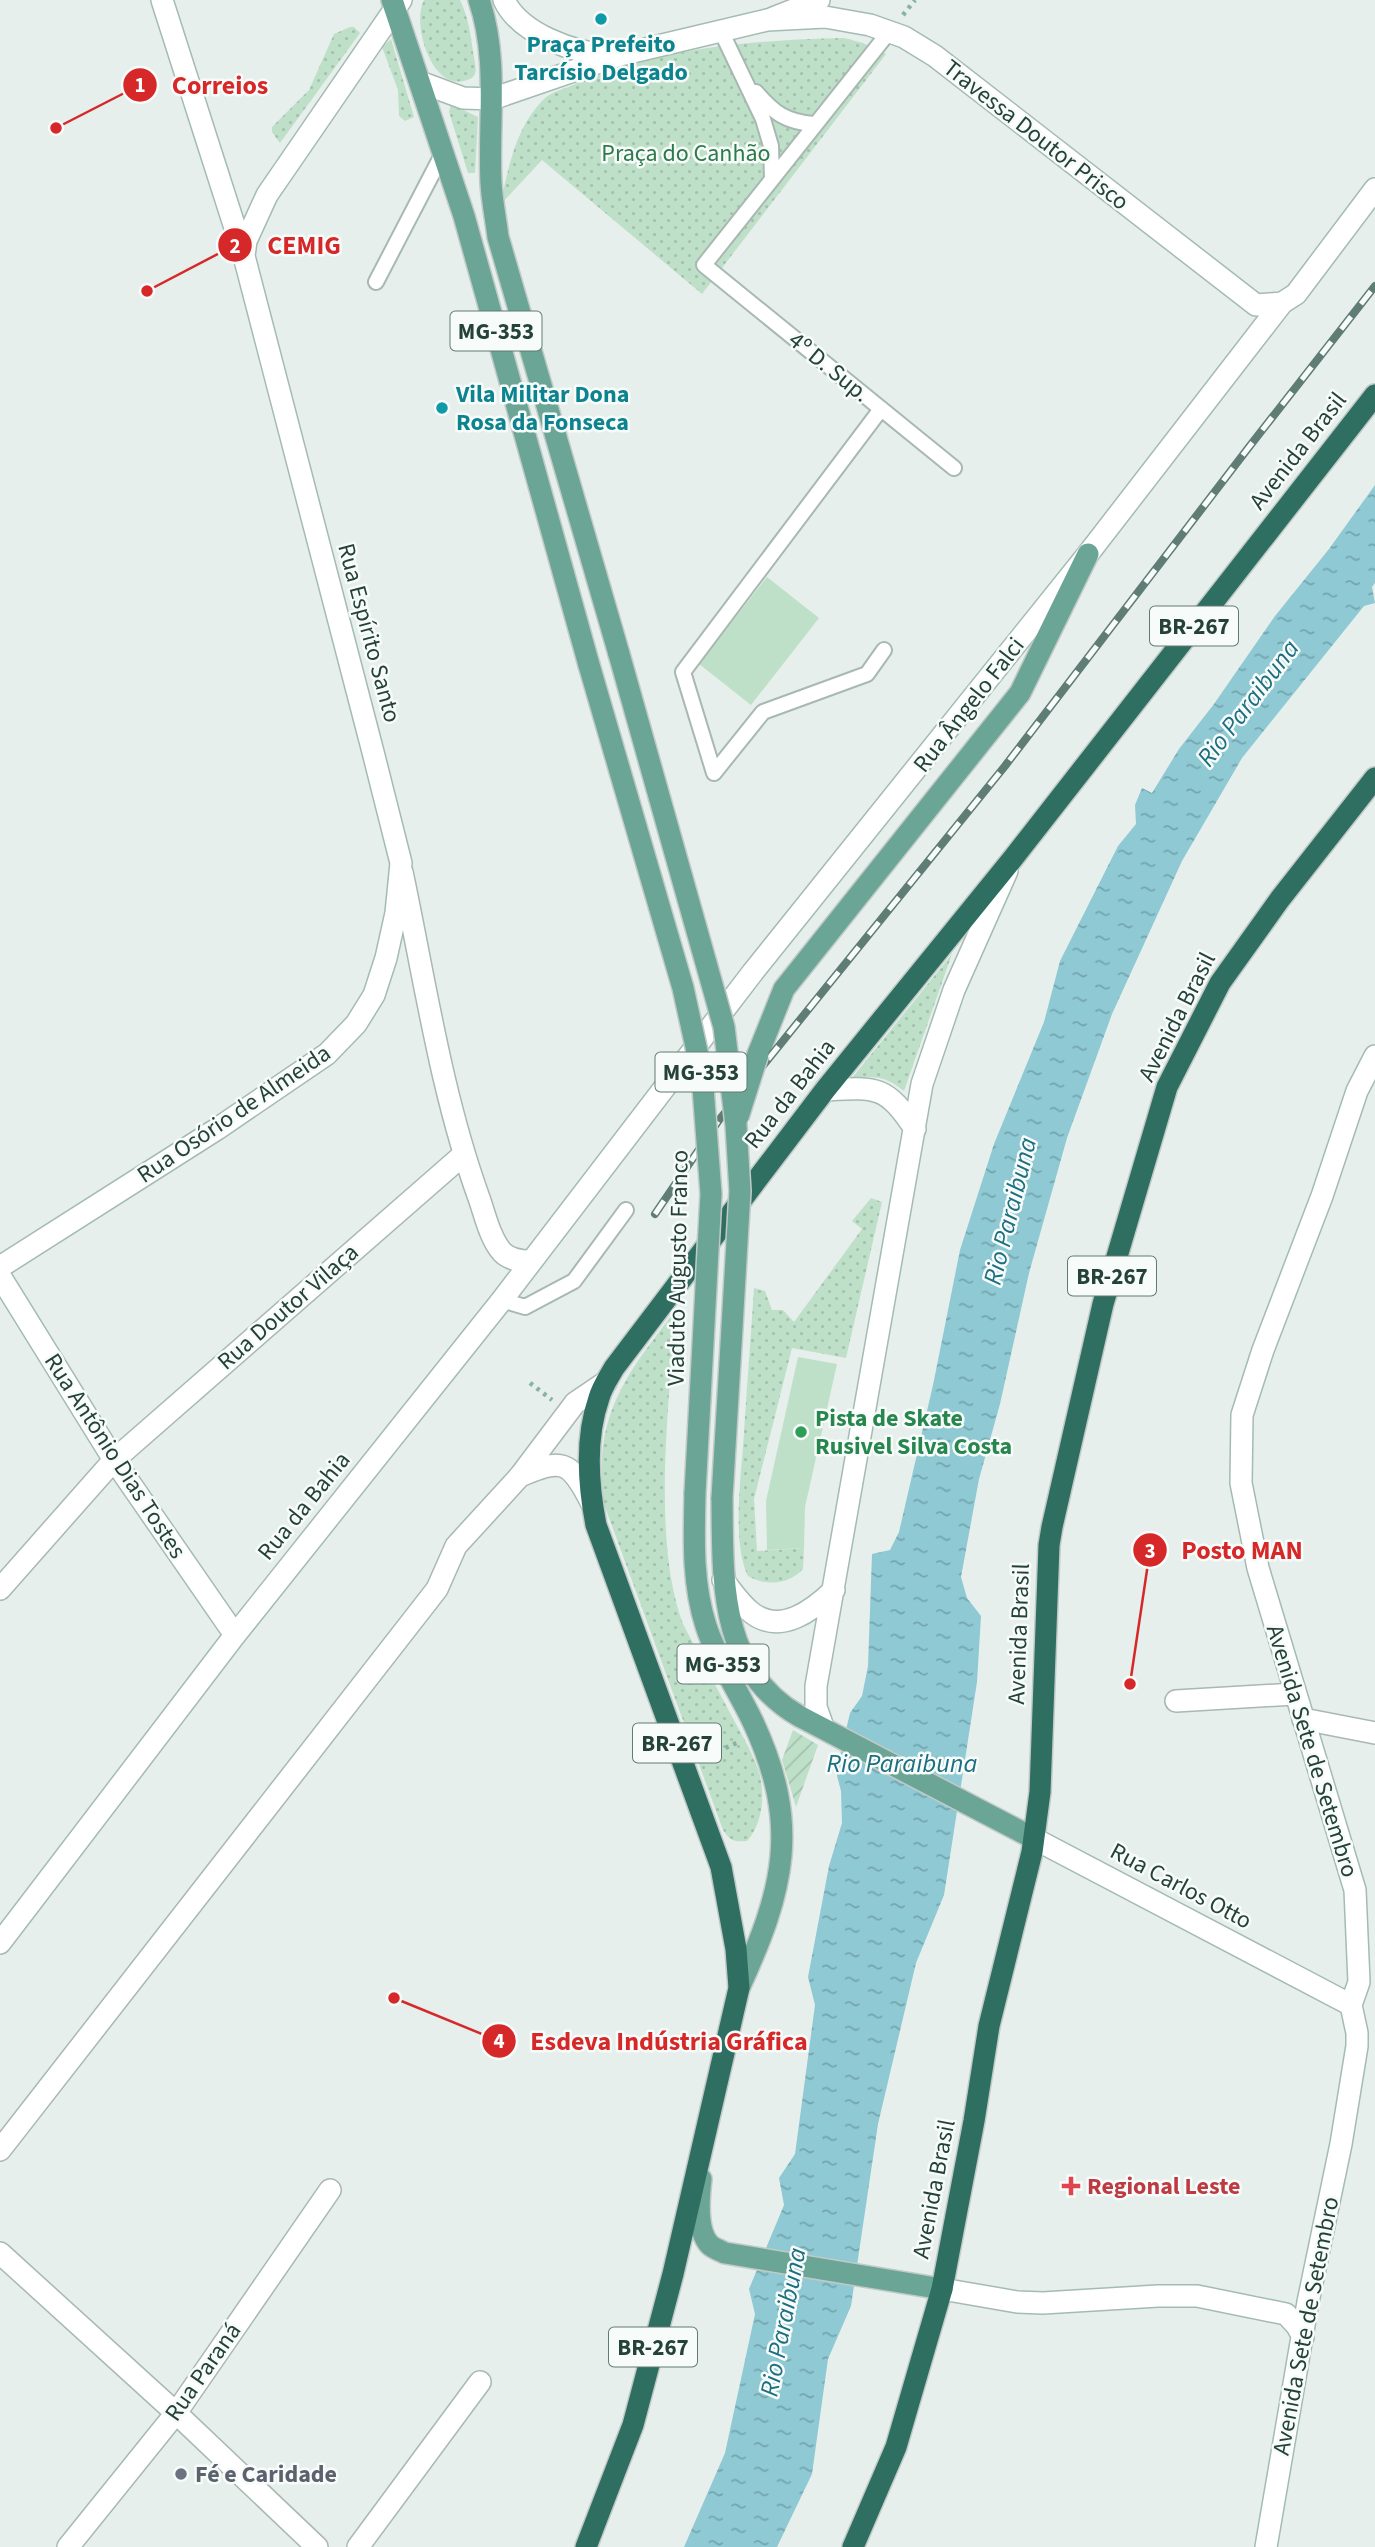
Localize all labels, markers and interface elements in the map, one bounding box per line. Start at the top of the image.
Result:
marker: Praça Prefeito Tarcísio Delgado [593,11,609,27]
place label: Praça Prefeito Tarcísio Delgado [514,27,688,90]
street label: Travessa Doutor Prisco [936,51,1136,219]
callout: Correios [122,62,282,109]
text: Correios [172,67,268,104]
text: 1 [134,70,146,100]
park label: Praça do Canhão [601,136,771,171]
callout: CEMIG [218,222,354,269]
text: CEMIG [267,227,341,264]
text: 2 [229,231,241,261]
road number: MG-353 [450,312,542,350]
street label: 4º D. Sup. [781,323,877,411]
place label: Vila Militar Dona Rosa da Fonseca [455,377,629,440]
street label: Avenida Brasil [1241,385,1355,517]
marker: Vila Militar Dona Rosa da Fonseca [434,400,450,416]
street label: Rua Espírito Santo [328,540,410,726]
road number: BR-267 [1150,606,1238,646]
street label: Rua Ângelo Falci [905,630,1033,780]
water label: Rio Paraibuna [1188,632,1308,774]
street label: Avenida Brasil [1129,946,1225,1088]
street label: Rua da Bahia [736,1032,844,1156]
street label: Rua Osório de Almeida [130,1036,338,1192]
road number: MG-353 [656,1052,746,1092]
water label: Rio Paraibuna [974,1133,1046,1289]
street label: Viaduto Augusto Franco [658,1150,698,1386]
street label: Rua Doutor Vilaça [209,1236,367,1378]
road number: BR-267 [1068,1256,1156,1296]
street label: Rua Antônio Dias Tostes [35,1346,195,1566]
place label: Pista de Skate Rusivel Silva Costa [815,1401,1012,1464]
marker: Pista de Skate Rusivel Silva Costa [793,1424,809,1440]
street label: Rua da Bahia [249,1444,359,1568]
callout: Posto MAN [1133,1527,1317,1574]
text: Posto MAN [1181,1532,1303,1569]
text: 3 [1144,1536,1156,1566]
street label: Avenida Brasil [999,1563,1039,1705]
street label: Avenida Sete de Setembro [1257,1620,1367,1882]
road number: MG-353 [678,1644,768,1684]
road number: BR-267 [633,1724,721,1762]
water label: Rio Paraibuna [827,1745,977,1782]
street label: Rua Carlos Otto [1104,1834,1258,1938]
callout: Esdeva Indústria Gráfica [482,2017,822,2064]
text: Esdeva Indústria Gráfica [530,2023,808,2060]
text: 4 [493,2026,505,2056]
street label: Avenida Brasil [903,2116,965,2262]
place label: Regional Leste [1087,2169,1240,2204]
marker: Regional Leste [1061,2176,1081,2196]
street label: Avenida Sete de Setembro [1264,2194,1348,2458]
water label: Rio Paraibuna [750,2244,816,2400]
street label: Rua Paraná [156,2316,250,2428]
road number: BR-267 [609,2328,697,2366]
place label: Fé e Caridade [195,2457,337,2492]
marker: Fé e Caridade [173,2466,189,2482]

